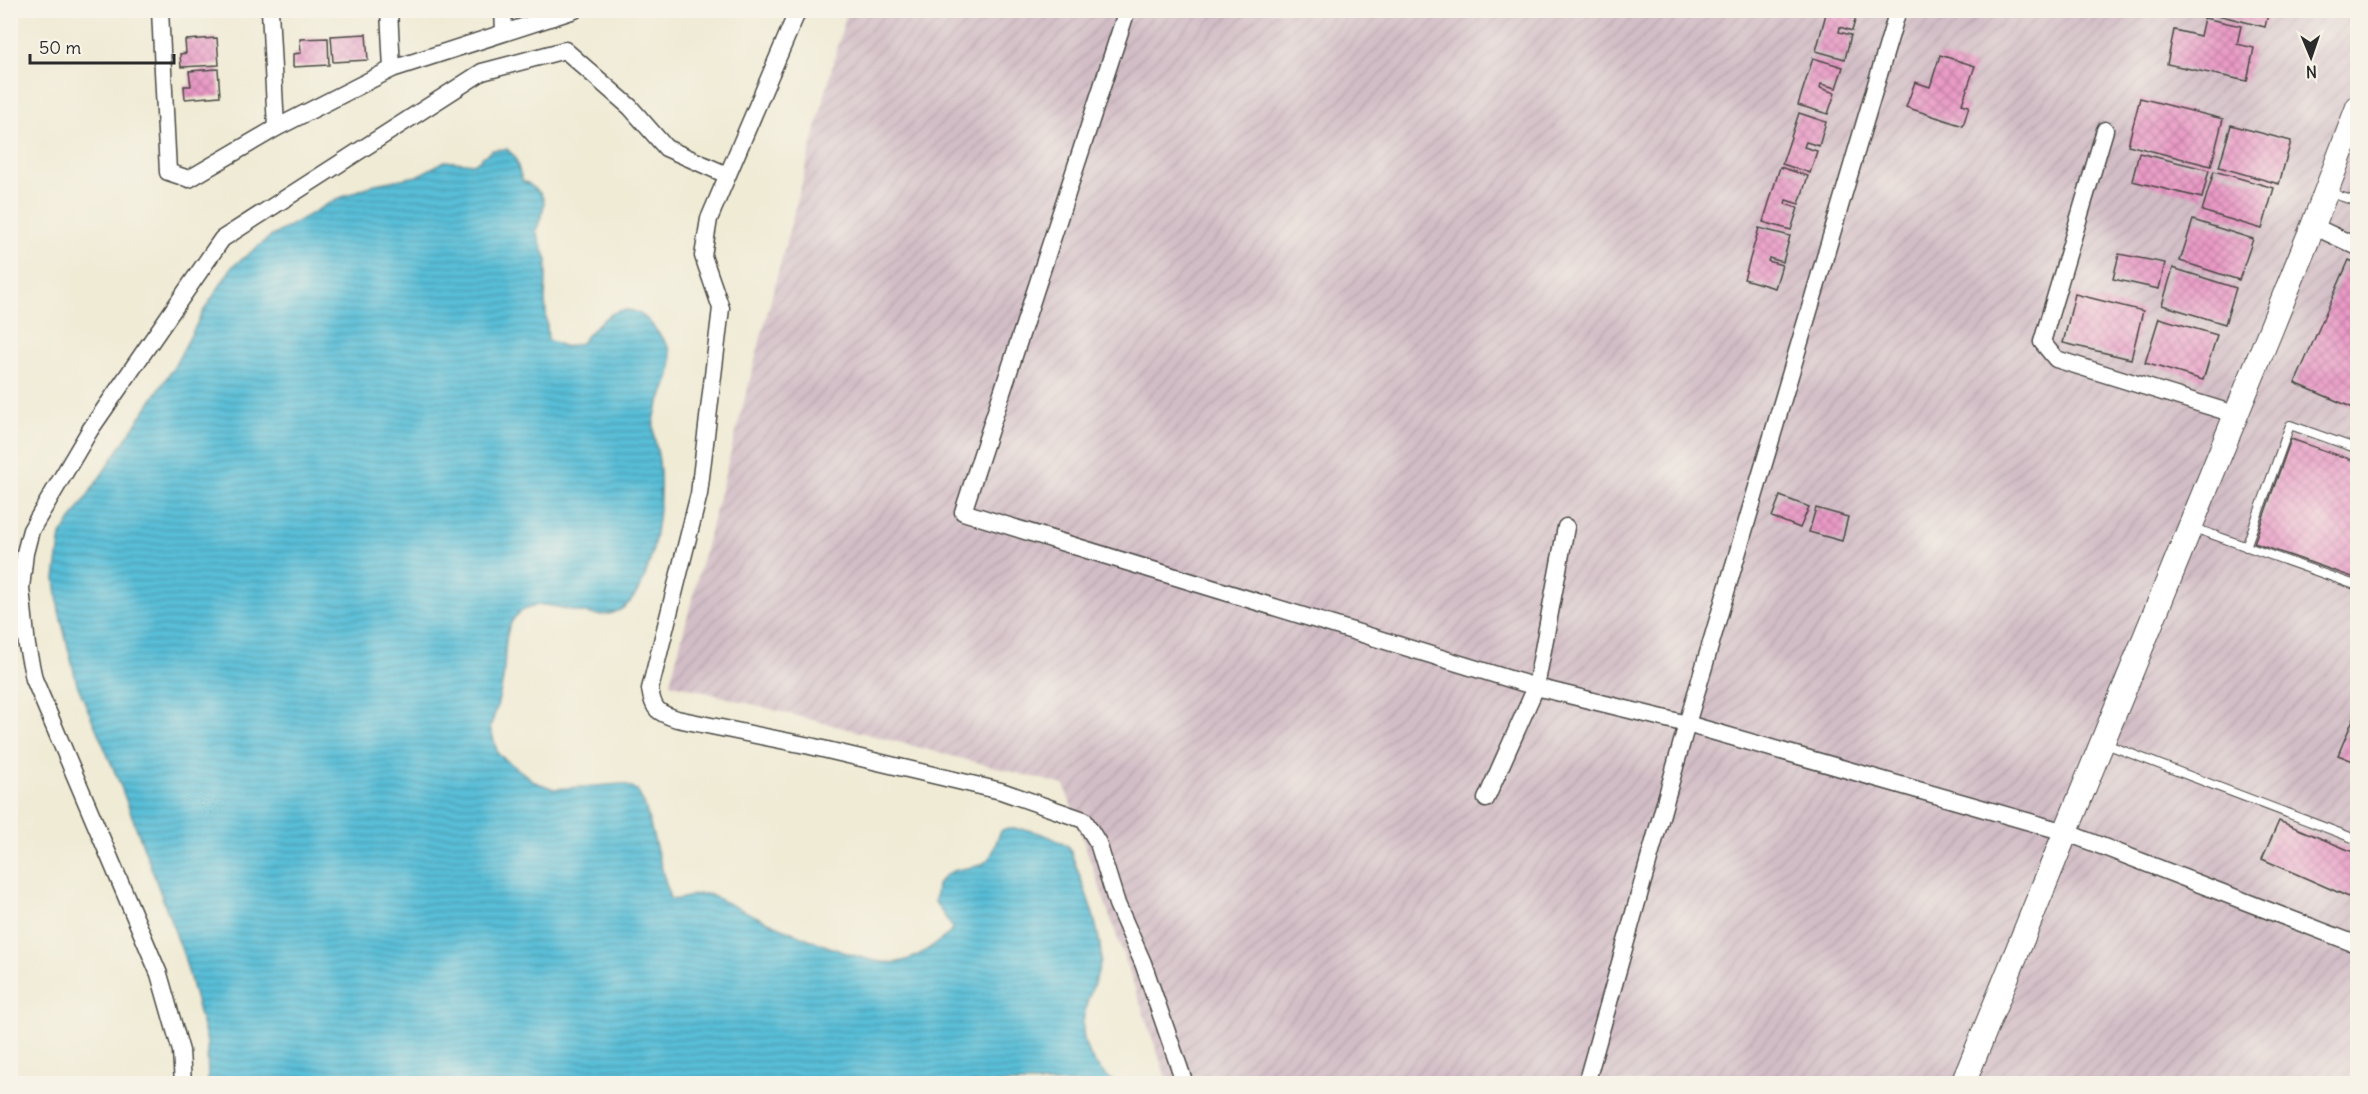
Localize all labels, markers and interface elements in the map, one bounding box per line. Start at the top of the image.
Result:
scale bar [30,27,174,65]
north arrow [2281,27,2341,87]
text: 50 m [39,36,81,59]
text: N [2306,62,2317,82]

